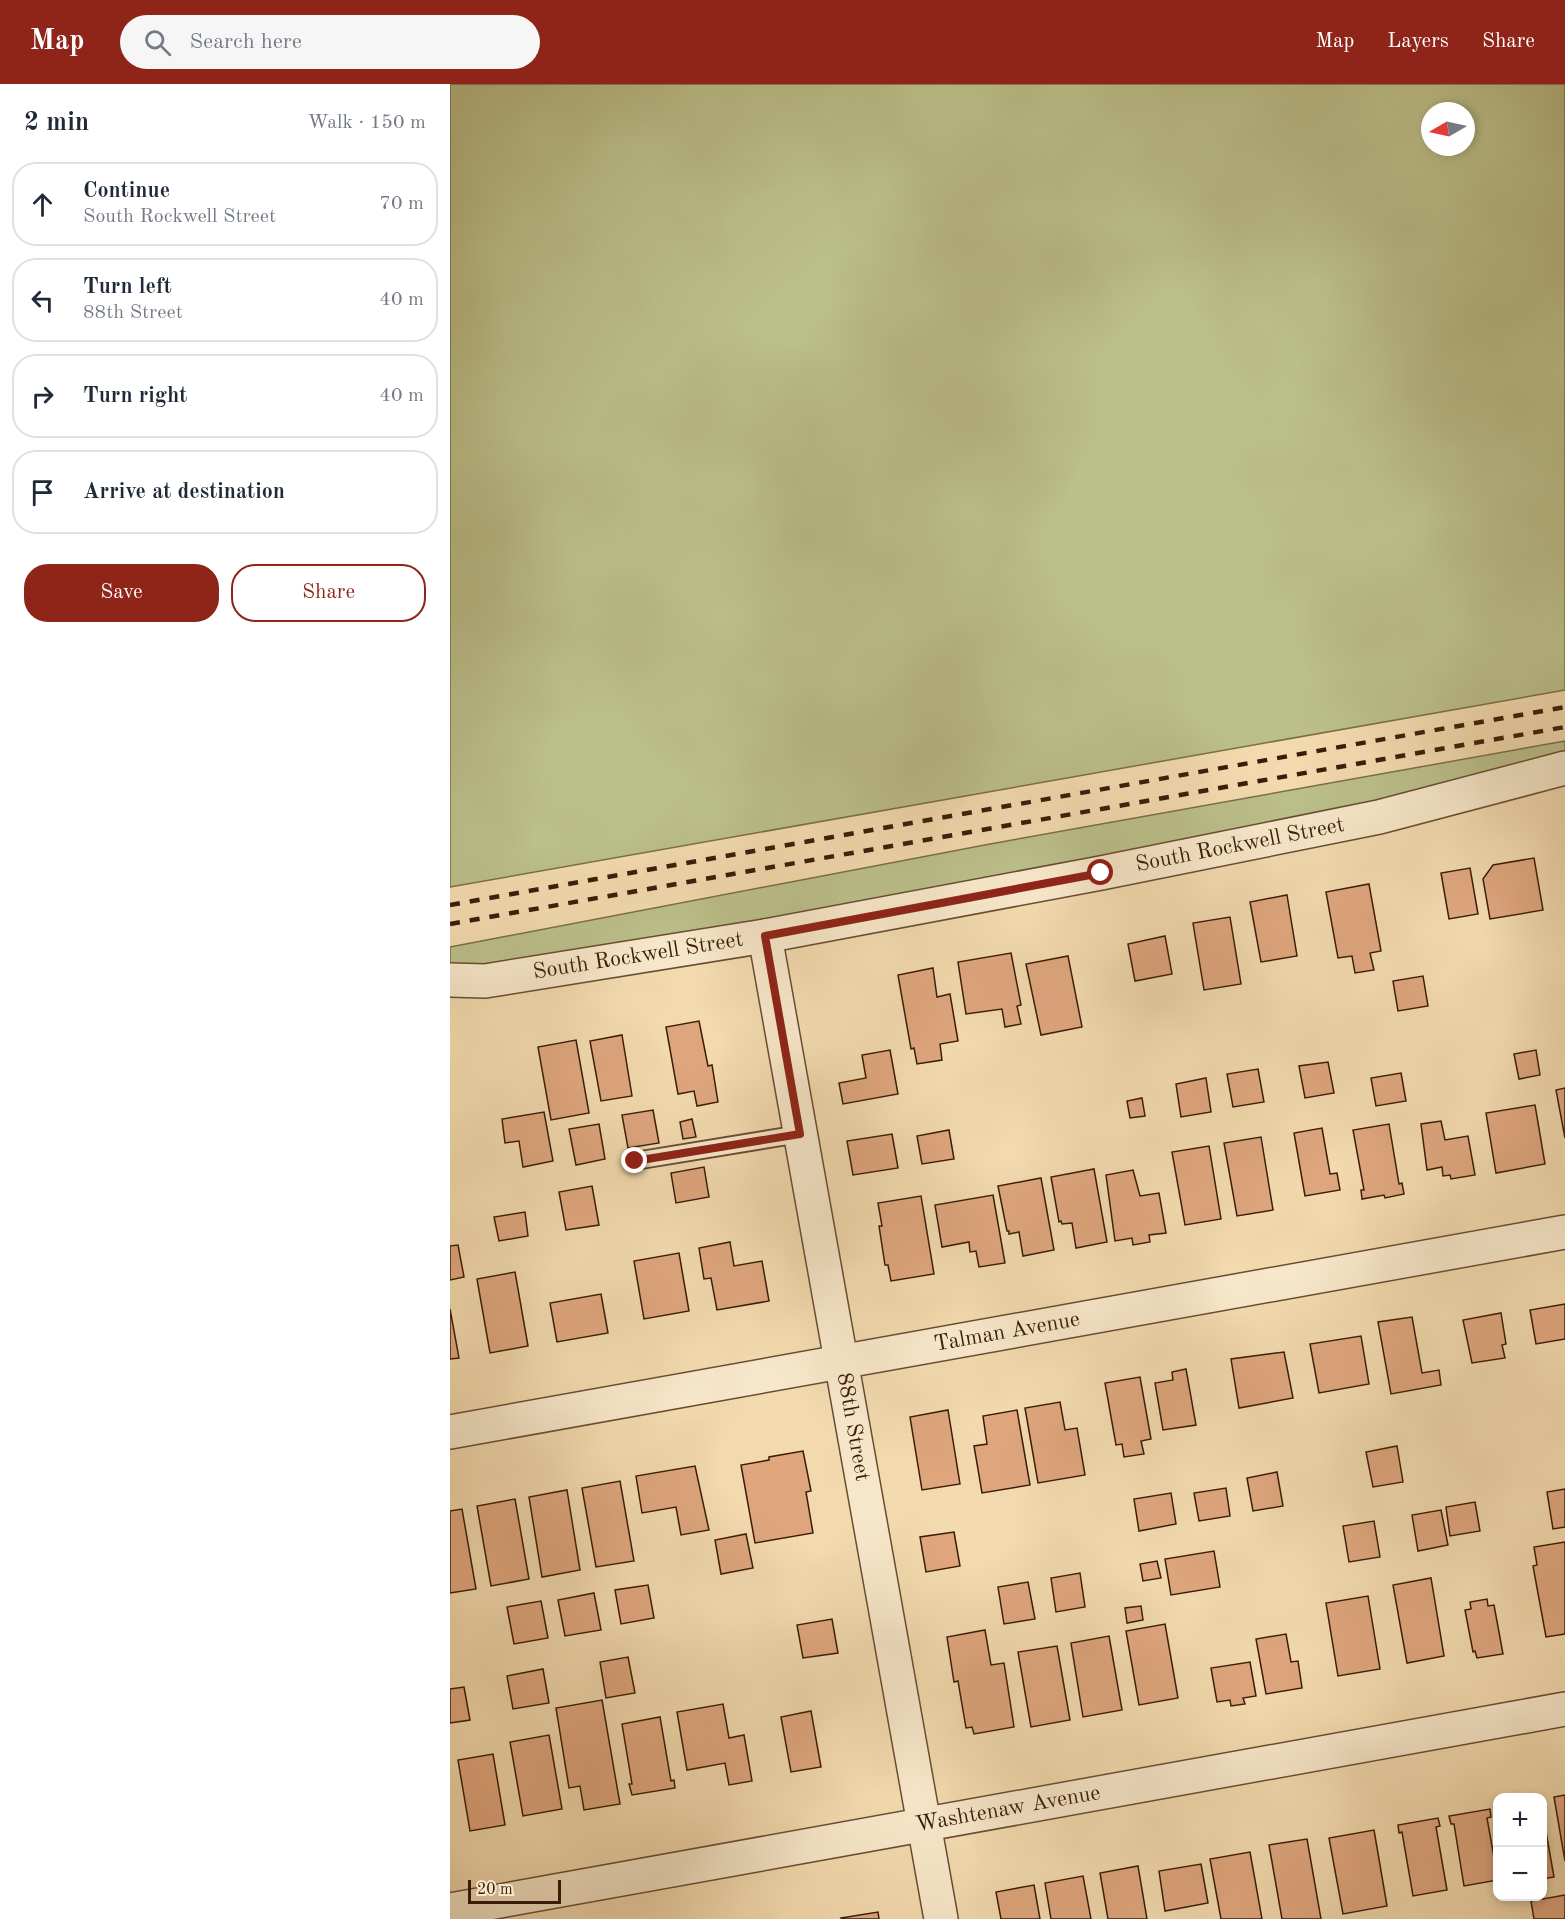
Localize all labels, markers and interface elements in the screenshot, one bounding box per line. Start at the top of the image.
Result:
search box [120,15,540,69]
icon: search [141,26,174,59]
text: Map [30,28,84,56]
text: Search here [189,31,302,53]
text: Map [1315,31,1354,52]
text: Layers [1387,31,1449,52]
text: Share [1482,31,1535,52]
north arrow [1421,102,1475,156]
text: 2 min [24,110,89,136]
text: Walk · 150 m [307,113,426,133]
text: Continue [83,180,170,202]
icon: ahead [26,188,59,221]
text: 70 m [379,194,424,214]
text: South Rockwell Street [83,207,276,227]
text: Turn left [83,276,172,298]
icon: left [26,284,59,317]
text: 40 m [379,290,424,310]
text: 88th Street [83,303,183,323]
icon: right [26,380,59,413]
text: Turn right [83,385,187,407]
text: 40 m [379,386,424,406]
icon: arrive [26,476,59,509]
text: Arrive at destination [83,481,285,503]
button: Save [24,564,219,622]
button: Share [231,564,426,622]
street label: South Rockwell Street [1134,814,1346,876]
route start [1087,859,1113,885]
street label: South Rockwell Street [531,929,745,983]
route end [621,1147,647,1173]
street label: Talman Avenue [932,1308,1082,1356]
street label: 88th Street [833,1371,873,1483]
street label: Washtenaw Avenue [914,1782,1102,1836]
map controls [1493,1793,1547,1901]
button: + [1493,1793,1547,1847]
button: − [1493,1847,1547,1901]
scale bar [468,1877,561,1904]
text: 20 m [477,1882,513,1898]

